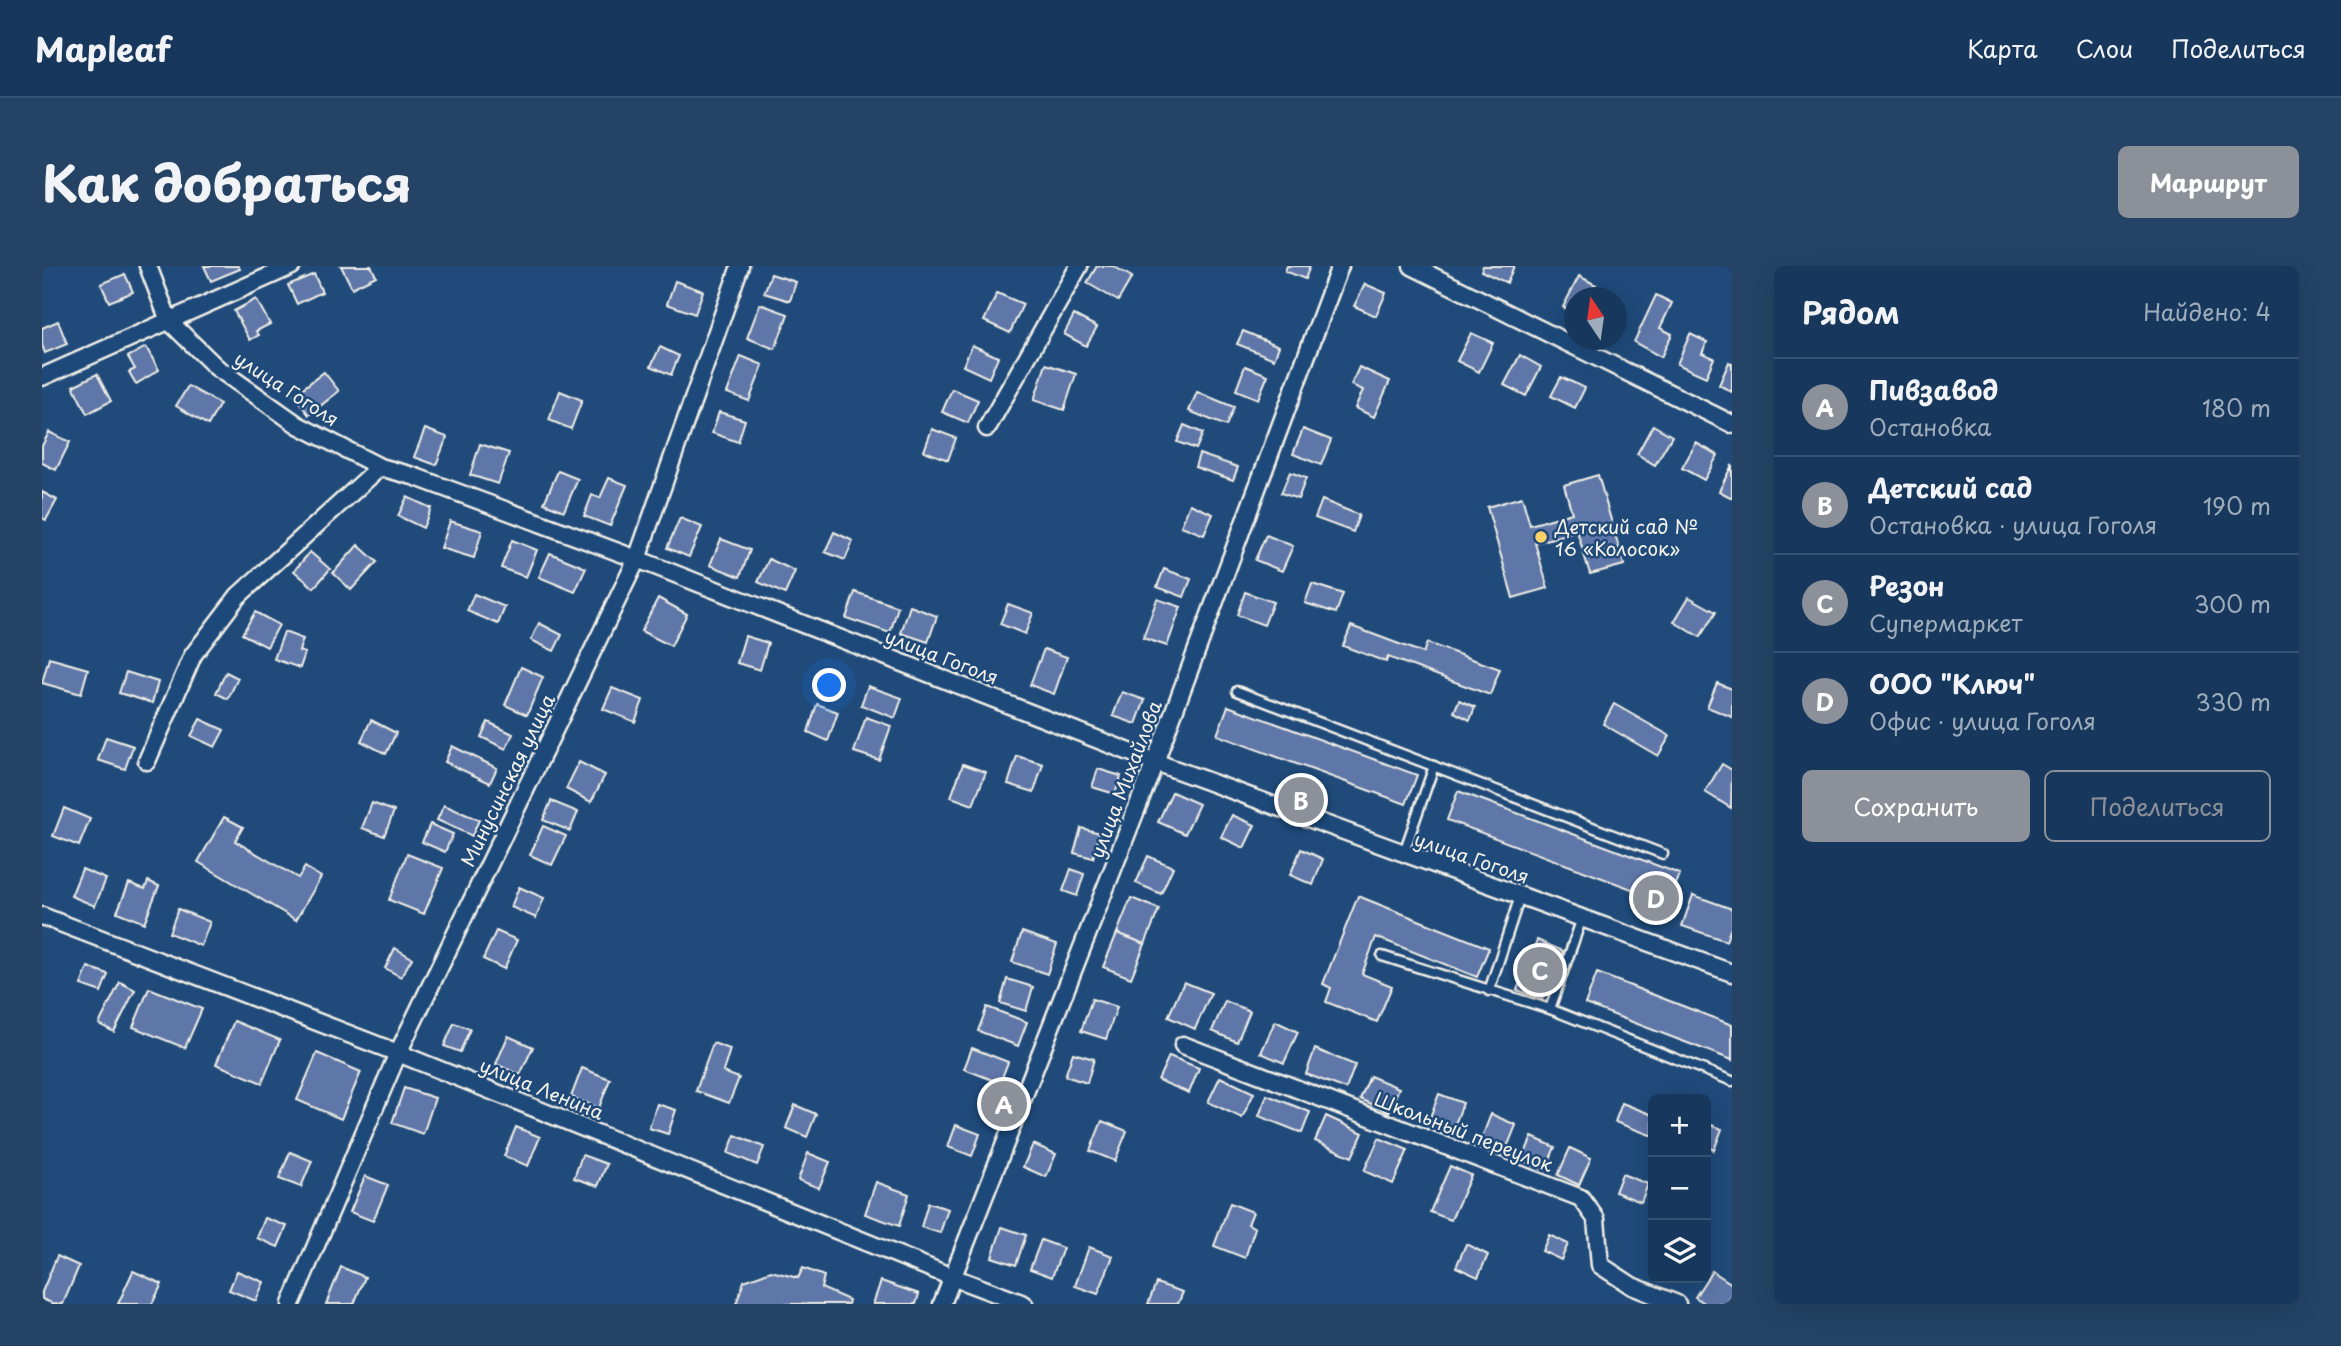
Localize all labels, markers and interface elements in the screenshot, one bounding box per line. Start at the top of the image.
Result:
text: Mapleaf [35,23,171,73]
text: Карта [1967,30,2038,66]
text: Слои [2076,30,2133,66]
text: Поделиться [2171,30,2306,66]
text: Как добраться [42,145,412,219]
button: Маршрут [2118,146,2299,218]
north arrow [1564,287,1627,350]
text: Рядом [1802,289,1900,334]
text: Найдено: 4 [2143,294,2271,329]
street label: улица Гоголя [229,344,345,432]
text: Пивзавод [1869,370,1998,409]
text: A [1816,390,1834,425]
text: 180 m [2202,390,2271,425]
text: Остановка [1869,409,1991,444]
text: Детский сад [1869,468,2032,507]
text: B [1817,488,1833,523]
text: 190 m [2203,488,2271,523]
text: Остановка · улица Гоголя [1869,507,2157,542]
place label: Детский сад № 16 «Колосок» [1554,512,1698,562]
marker: Детский сад № 16 «Колосок» [1533,529,1549,545]
text: Резон [1869,566,1944,605]
text: C [1816,586,1834,621]
text: 300 m [2194,586,2271,621]
text: Супермаркет [1869,605,2023,640]
street label: улица Гоголя [881,621,1003,691]
text: ООО "Ключ" [1869,664,2035,703]
your location [812,668,846,702]
text: D [1816,684,1834,719]
text: 330 m [2195,684,2271,719]
street label: Минусинская улица [453,689,561,871]
street label: улица Михайлова [1082,696,1168,862]
text: Офис · улица Гоголя [1869,703,2096,738]
button: Сохранить [1802,770,2030,842]
button: Поделиться [2044,770,2271,842]
pin: B [1278,774,1324,826]
street label: улица Гоголя [1411,824,1533,890]
pin: D [1633,872,1679,924]
pin: C [1517,944,1563,996]
street label: улица Ленина [476,1050,608,1126]
pin: A [981,1078,1027,1130]
street label: Школьный переулок [1371,1084,1558,1178]
map controls [1648,1094,1711,1283]
button: + [1648,1094,1711,1157]
button: − [1648,1157,1711,1220]
button: layers [1648,1220,1711,1283]

